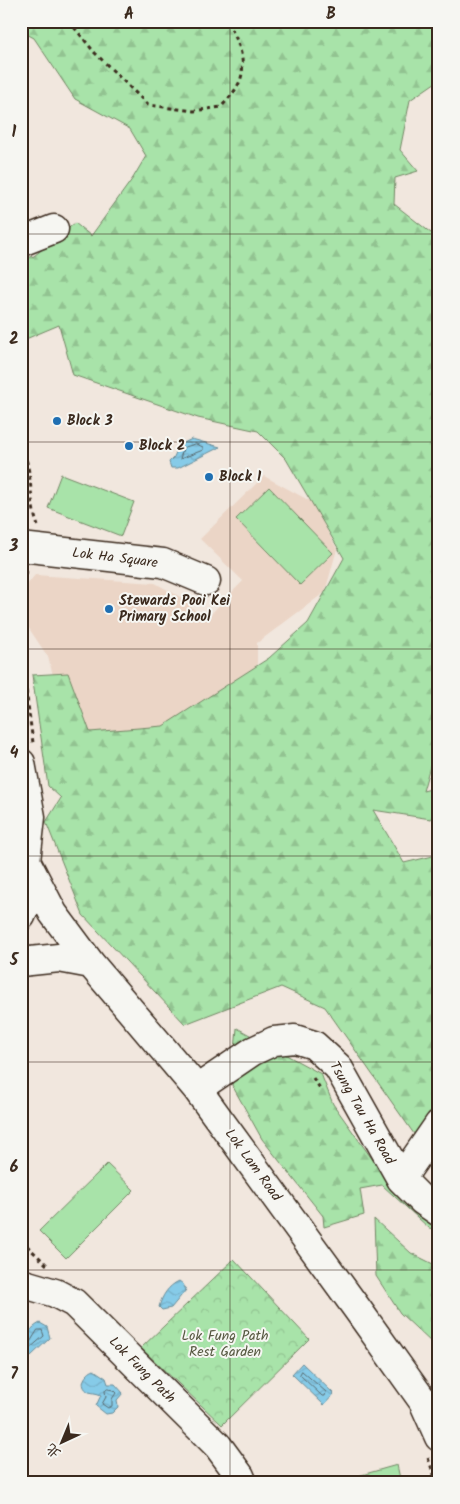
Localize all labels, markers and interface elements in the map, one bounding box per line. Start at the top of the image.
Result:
text: A [124,2,134,27]
text: B [326,2,336,27]
text: 1 [12,120,17,145]
text: 2 [9,327,19,352]
place label: Block 3 [67,410,113,432]
marker: Block 3 [51,415,63,427]
place label: Block 2 [139,435,185,457]
marker: Block 2 [123,440,135,452]
place label: Block 1 [219,466,262,488]
marker: Block 1 [203,471,215,483]
text: 3 [9,534,19,559]
street label: Lok Ha Square [71,542,160,574]
place label: Stewards Pooi Kei Primary School [119,590,230,628]
marker: Stewards Pooi Kei Primary School [103,603,115,615]
text: 4 [10,741,19,766]
text: 5 [9,948,20,973]
street label: Tsung Tau Ha Road [323,1057,401,1170]
street label: Lok Lam Road [219,1124,288,1207]
text: 6 [10,1155,19,1180]
park label: Lok Fung Path Rest Garden [181,1325,269,1363]
street label: Lok Fung Path [103,1331,181,1409]
text: 7 [10,1362,18,1387]
north arrow [38,1416,88,1466]
text: 北 [41,1438,66,1463]

